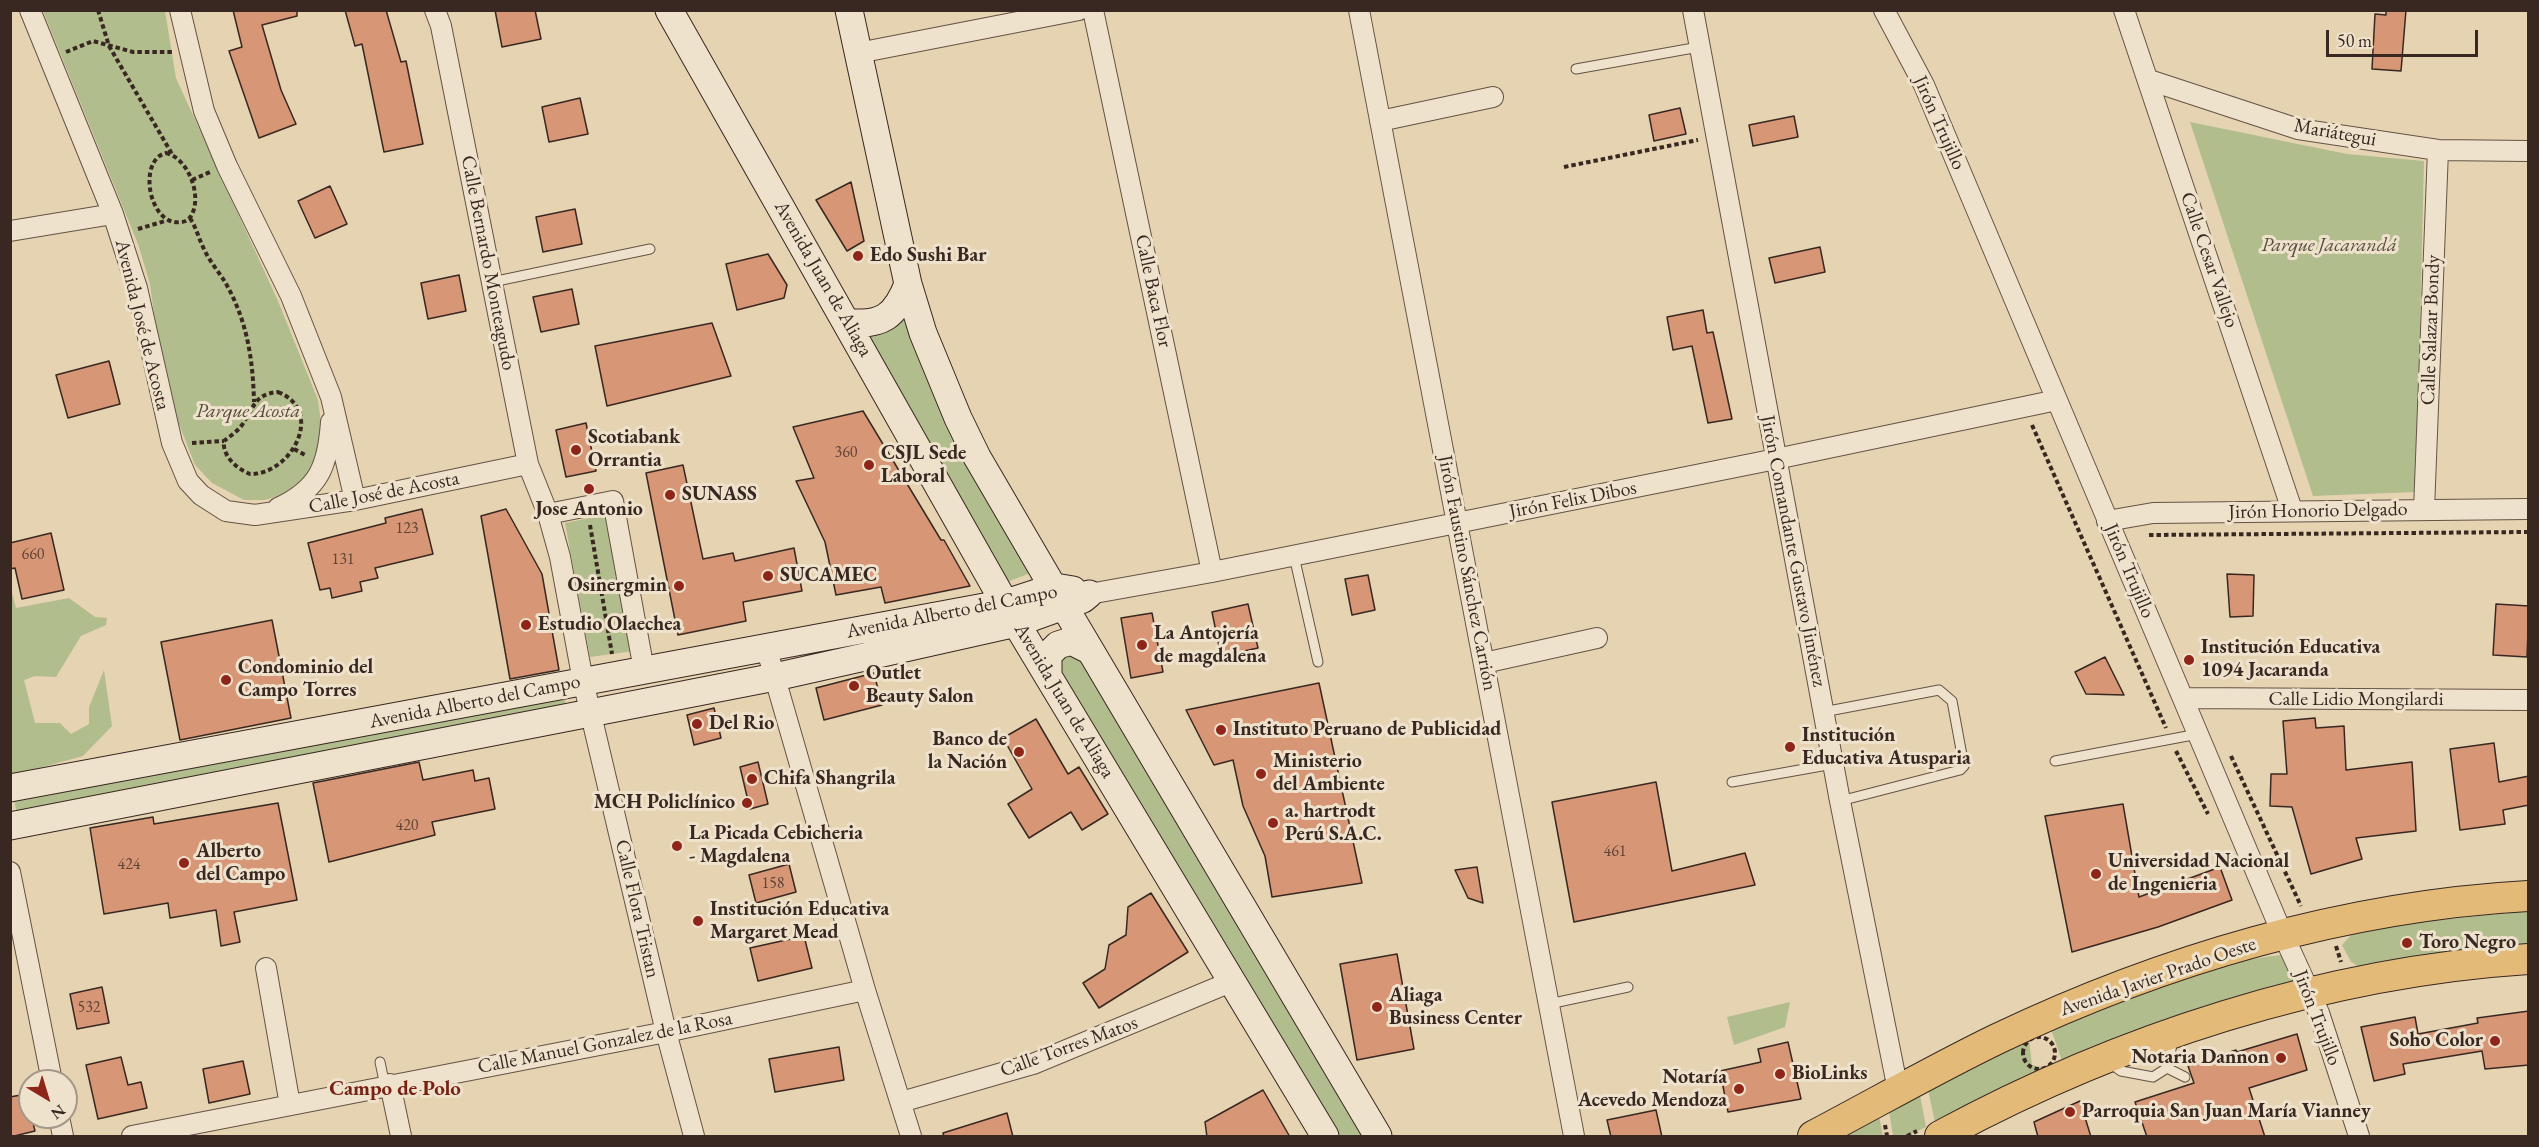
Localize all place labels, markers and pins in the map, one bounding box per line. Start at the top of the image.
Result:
place label: Edo Sushi Bar [870,244,986,268]
marker: Edo Sushi Bar [851,249,865,263]
place label: Scotiabank Orrantia [588,426,680,473]
place label: CSJL Sede Laboral [881,442,966,489]
marker: Scotiabank Orrantia [569,443,583,457]
marker: CSJL Sede Laboral [862,458,876,472]
marker: Jose Antonio [582,482,596,496]
place label: SUNASS [682,483,757,507]
marker: SUNASS [663,488,677,502]
place label: Jose Antonio [535,498,643,522]
place label: SUCAMEC [780,564,877,588]
marker: SUCAMEC [761,569,775,583]
place label: Osinergmin [567,574,667,598]
marker: Osinergmin [672,579,686,593]
place label: Estudio Olaechea [538,613,681,637]
marker: Estudio Olaechea [519,618,533,632]
place label: La Antojería de magdalena [1154,622,1266,669]
place label: Institución Educativa 1094 Jacaranda [2201,636,2380,683]
marker: La Antojería de magdalena [1135,638,1149,652]
marker: Institución Educativa 1094 Jacaranda [2182,653,2196,667]
place label: Condominio del Campo Torres [238,656,373,703]
place label: Outlet Beauty Salon [866,662,974,709]
marker: Condominio del Campo Torres [219,673,233,687]
marker: Outlet Beauty Salon [847,679,861,693]
place label: Del Rio [709,712,774,736]
marker: Del Rio [690,717,704,731]
place label: Instituto Peruano de Publicidad [1233,718,1501,742]
marker: Instituto Peruano de Publicidad [1214,723,1228,737]
place label: Institución Educativa Atusparia [1802,724,1971,771]
place label: Banco de la Nación [928,728,1007,775]
marker: Institución Educativa Atusparia [1783,740,1797,754]
marker: Banco de la Nación [1012,745,1026,759]
place label: Ministerio del Ambiente [1273,750,1385,797]
place label: Chifa Shangrila [764,767,895,791]
marker: Ministerio del Ambiente [1254,767,1268,781]
marker: Chifa Shangrila [745,772,759,786]
place label: MCH Policlínico [594,791,735,815]
marker: MCH Policlínico [740,796,754,810]
place label: a. hartrodt Perú S.A.C. [1285,800,1382,847]
marker: a. hartrodt Perú S.A.C. [1266,816,1280,830]
place label: La Picada Cebicheria - Magdalena [689,822,863,869]
marker: La Picada Cebicheria - Magdalena [670,839,684,853]
place label: Alberto del Campo [196,840,285,887]
place label: Universidad Nacional de Ingenieria [2108,850,2289,897]
marker: Alberto del Campo [177,856,191,870]
marker: Universidad Nacional de Ingenieria [2089,867,2103,881]
place label: Institución Educativa Margaret Mead [710,898,889,945]
marker: Institución Educativa Margaret Mead [691,914,705,928]
place label: Toro Negro [2419,931,2516,955]
marker: Toro Negro [2400,936,2414,950]
place label: Aliaga Business Center [1389,984,1522,1031]
marker: Aliaga Business Center [1370,1000,1384,1014]
place label: Soho Color [2389,1029,2483,1053]
marker: Soho Color [2488,1034,2502,1048]
place label: Notaria Dannon [2131,1046,2269,1070]
marker: Notaria Dannon [2274,1051,2288,1065]
place label: BioLinks [1792,1062,1868,1086]
place label: Notaría Acevedo Mendoza [1578,1066,1727,1113]
marker: BioLinks [1773,1067,1787,1081]
marker: Notaría Acevedo Mendoza [1732,1082,1746,1096]
place label: Parroquia San Juan María Vianney [2082,1100,2371,1124]
marker: Parroquia San Juan María Vianney [2063,1105,2077,1119]

